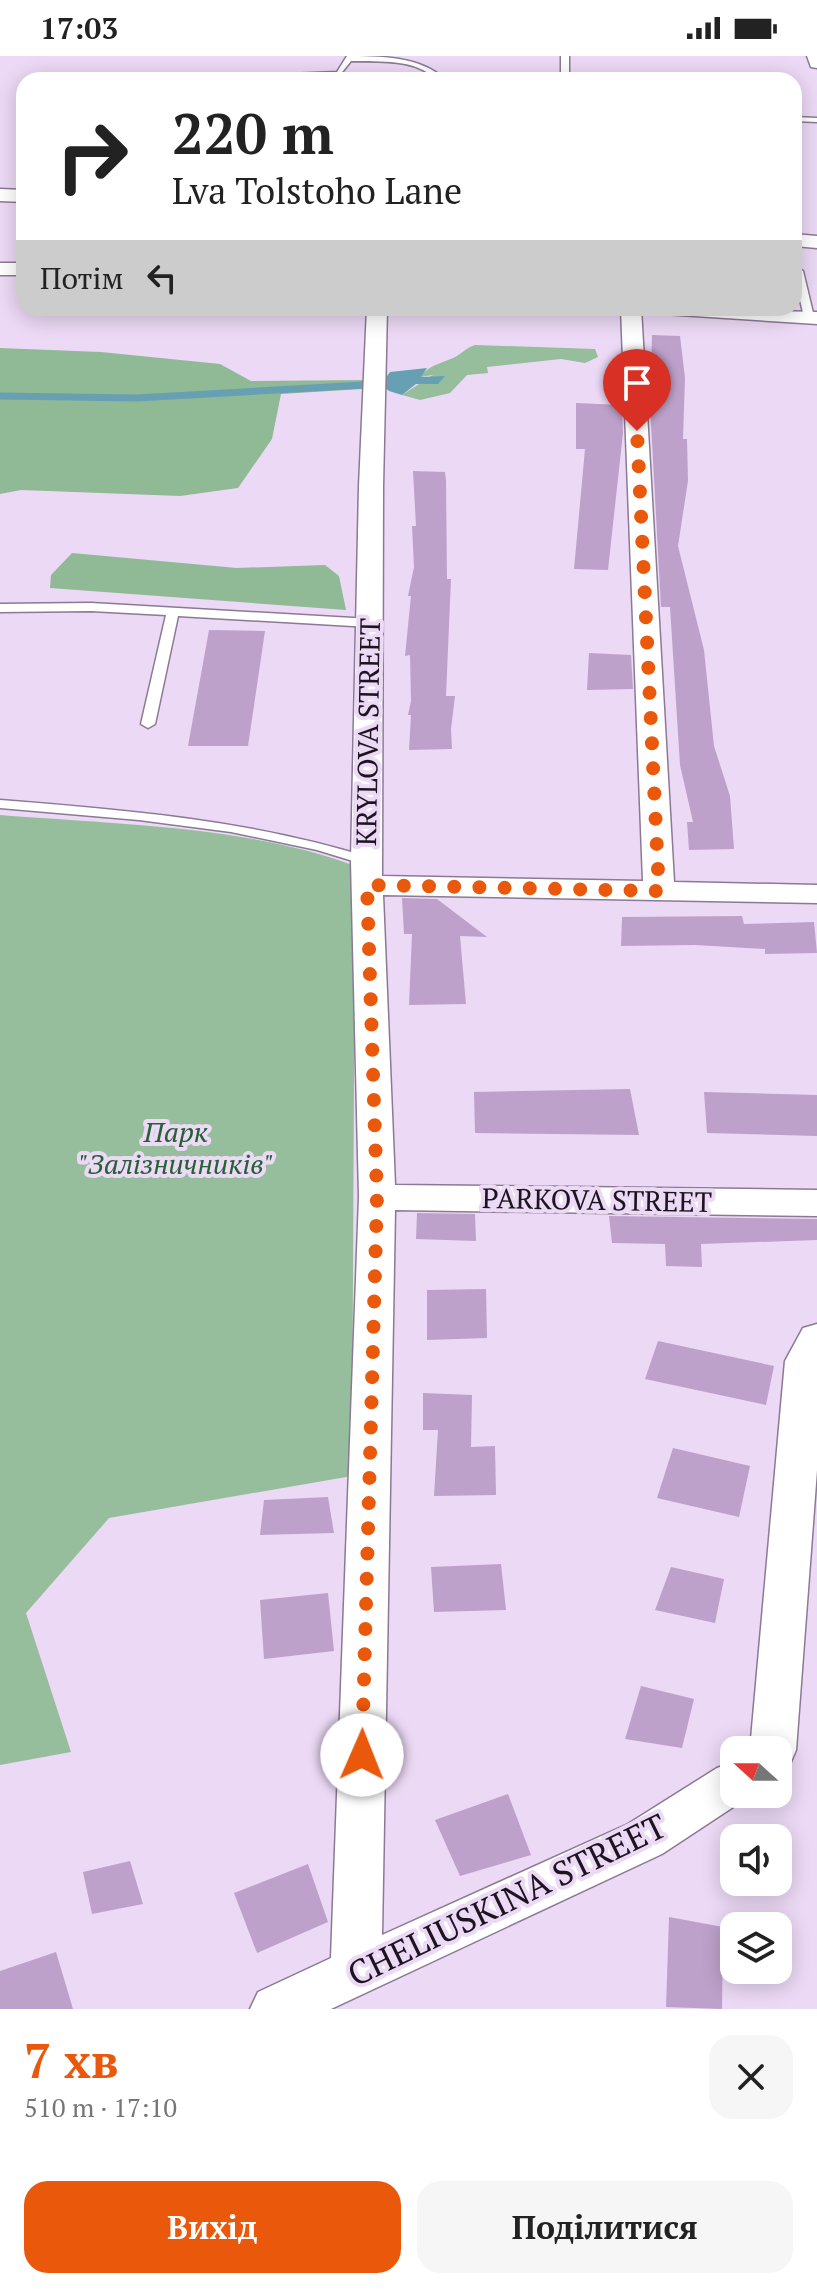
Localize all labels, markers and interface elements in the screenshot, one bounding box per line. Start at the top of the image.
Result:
text: 17:03 [40,8,118,48]
text: 220 m [172,96,334,170]
icon: right [40,104,144,208]
text: Lva Tolstoho Lane [172,167,462,214]
icon: left [140,256,184,300]
text: Потім [40,258,124,298]
pin [603,349,671,431]
icon: arrive [615,361,659,405]
street label: KRYLOVA STREET [347,618,388,846]
park label: Парк "Залізничників" [79,1113,273,1182]
street label: PARKOVA STREET [482,1179,712,1220]
position arrow [320,1713,404,1797]
north arrow [720,1736,792,1808]
map controls [720,1736,792,1984]
street label: CHELIUSKINA STREET [340,1803,674,1996]
button: sound [720,1824,792,1896]
button: layers [720,1912,792,1984]
text: 7 хв [24,2028,118,2092]
button: close [709,2035,793,2119]
text: 510 m · 17:10 [24,2090,177,2124]
button: Вихід [24,2181,401,2273]
button: Поділитися [417,2181,793,2273]

